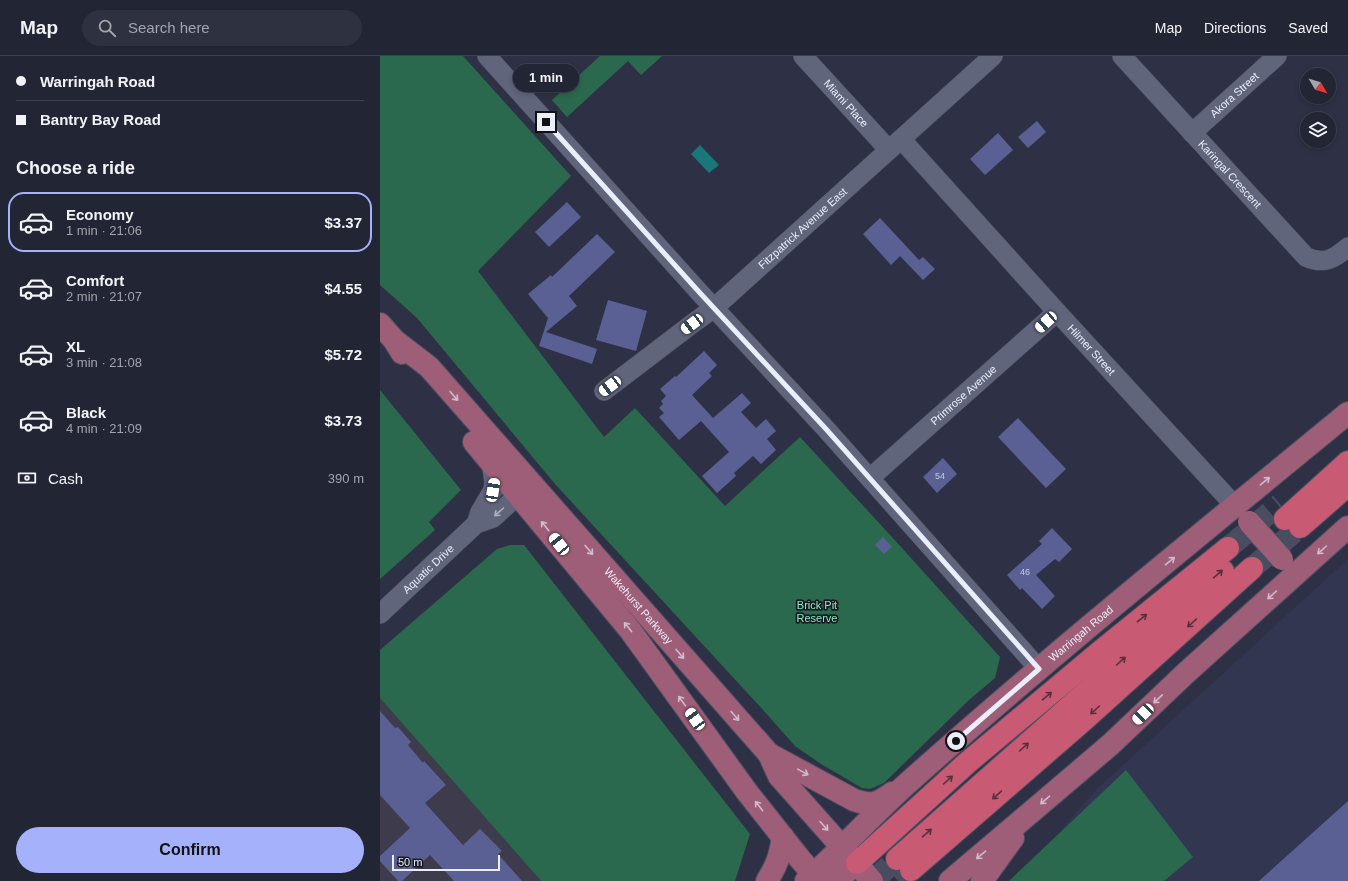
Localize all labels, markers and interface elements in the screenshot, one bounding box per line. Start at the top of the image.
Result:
search box [82,10,362,46]
text: Map [20,17,58,38]
icon: search [96,17,118,39]
text: Search here [128,19,210,36]
text: Map [1155,20,1182,36]
text: Directions [1204,20,1266,36]
text: Saved [1288,20,1328,36]
callout: 1 min [513,64,579,92]
north arrow [1300,68,1336,104]
map controls [1300,68,1336,148]
text: 1 min [529,70,563,85]
street label: Akora Street [1208,70,1261,120]
text: Warringah Road [40,73,155,90]
street label: Miami Place [822,77,871,129]
text: Bantry Bay Road [40,111,161,128]
button: layers [1300,112,1336,148]
route end [537,113,555,131]
street label: Karingal Crescent [1196,138,1264,210]
text: Choose a ride [16,158,135,178]
street label: Fitzpatrick Avenue East [756,185,849,271]
icon: car [18,204,54,240]
text: Economy [66,206,134,223]
text: $3.37 [324,214,362,231]
text: 1 min · 21:06 [66,223,142,238]
icon: car [18,270,54,306]
text: Comfort [66,272,124,289]
text: $4.55 [324,280,362,297]
text: 2 min · 21:07 [66,289,142,304]
car [1033,310,1059,334]
car [679,312,705,336]
street label: Hilmer Street [1065,322,1118,377]
icon: car [18,336,54,372]
text: XL [66,338,85,355]
text: $5.72 [324,346,362,363]
text: 3 min · 21:08 [66,355,142,370]
street label: Primrose Avenue [928,363,999,427]
car [597,374,623,398]
one-way arrow [450,391,459,402]
icon: car [18,402,54,438]
text: Black [66,404,106,421]
text: $3.73 [324,412,362,429]
text: 4 min · 21:09 [66,421,142,436]
icon: cash [16,467,38,489]
text: Cash [48,470,83,487]
text: 390 m [328,471,364,486]
house number: 54 [935,471,945,481]
car [485,477,501,503]
one-way arrow [1260,477,1271,486]
one-way arrow [494,507,504,517]
one-way arrow [541,521,550,531]
car [547,531,571,557]
street label: Aquatic Drive [400,542,456,596]
one-way arrow [584,545,594,555]
one-way arrow [1317,545,1327,555]
one-way arrow [1164,556,1175,565]
street label: Wakehurst Parkway [602,565,676,647]
house number: 46 [1020,567,1030,577]
one-way arrow [1213,570,1224,579]
one-way arrow [1267,590,1277,600]
park label: Brick Pit Reserve [797,599,837,624]
street label: Warringah Road [1046,603,1115,664]
one-way arrow [1137,614,1147,623]
one-way arrow [1187,618,1197,627]
one-way arrow [623,621,632,632]
one-way arrow [676,648,685,659]
one-way arrow [1116,656,1126,665]
one-way arrow [1041,691,1052,700]
one-way arrow [1153,694,1163,704]
one-way arrow [678,696,686,707]
car [1130,701,1156,727]
one-way arrow [1091,705,1101,714]
car [683,706,707,732]
one-way arrow [730,711,739,721]
route start [947,732,965,750]
one-way arrow [1019,742,1029,752]
one-way arrow [797,769,809,777]
one-way arrow [943,776,953,785]
one-way arrow [992,791,1003,800]
one-way arrow [1040,795,1050,804]
one-way arrow [754,800,763,811]
one-way arrow [819,821,828,831]
button: Confirm [16,827,364,873]
one-way arrow [921,829,931,838]
one-way arrow [975,850,986,859]
scale bar [392,853,500,872]
text: 50 m [398,856,422,868]

